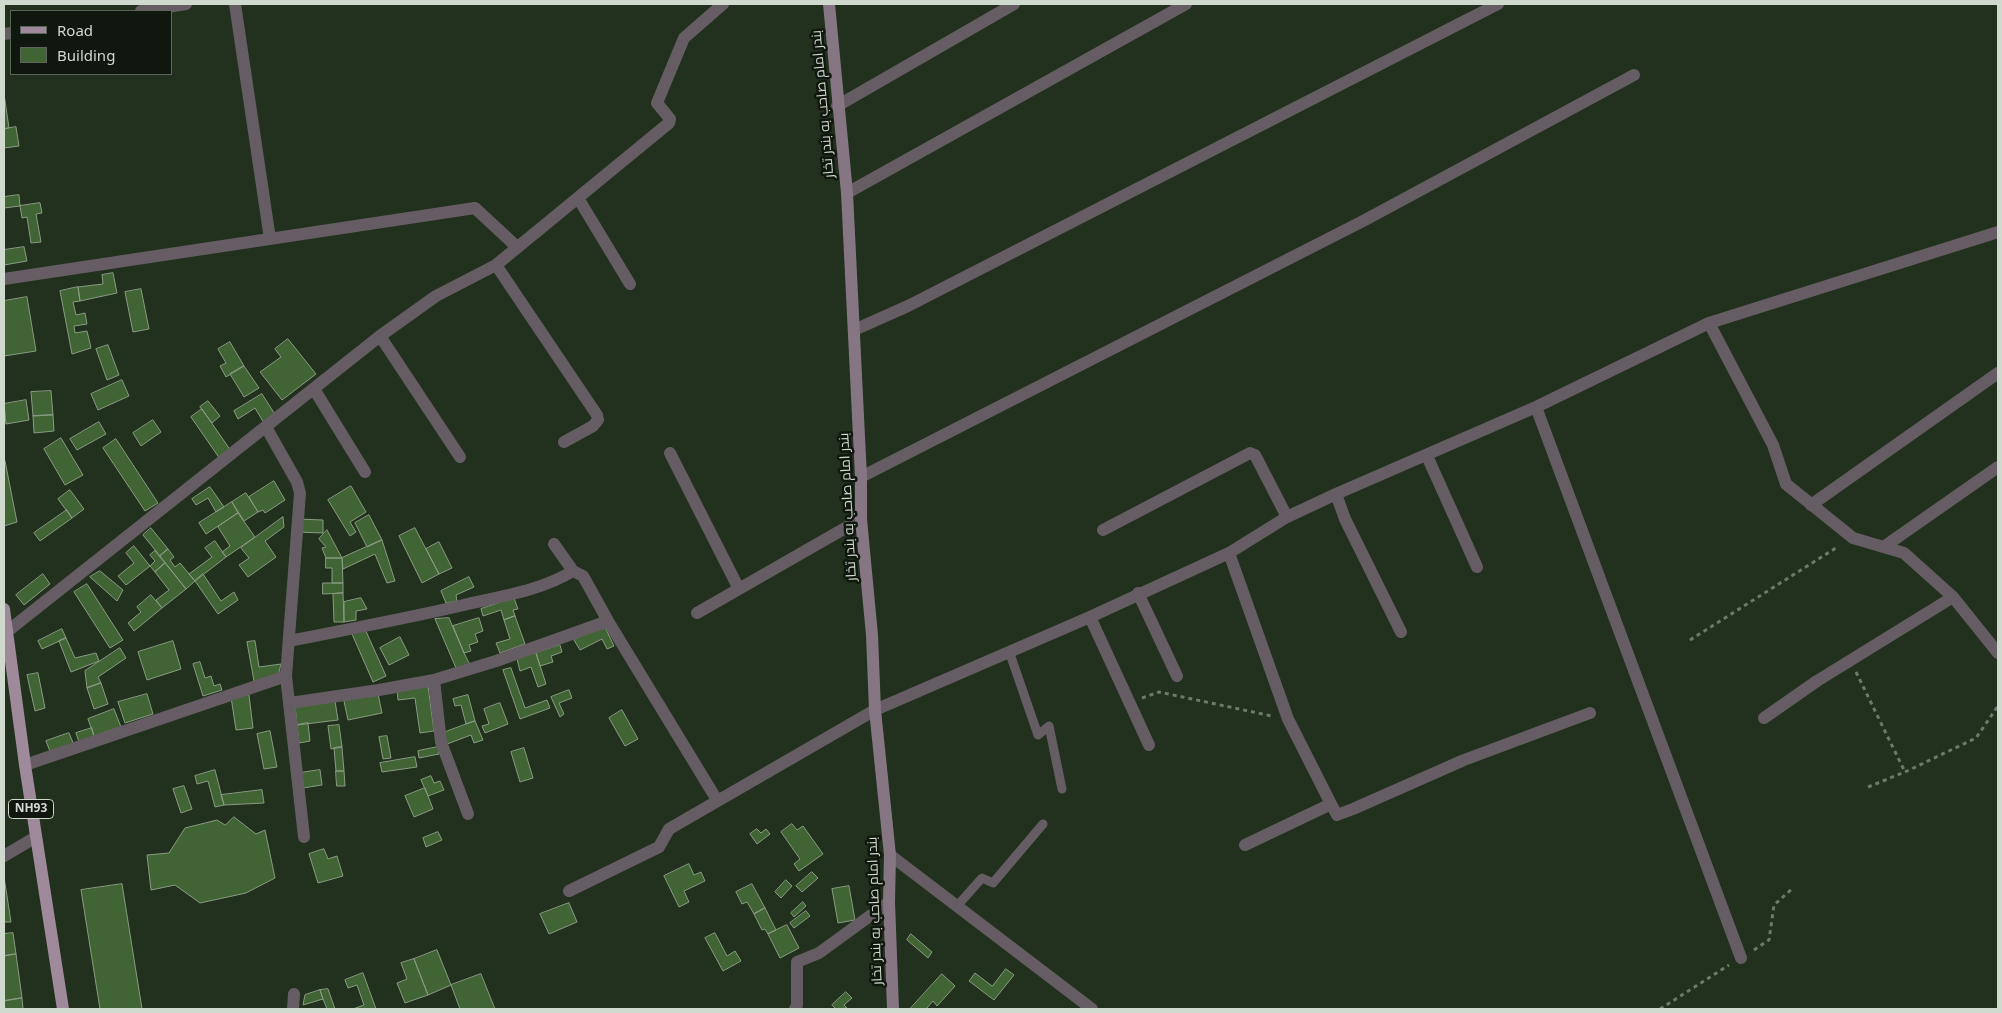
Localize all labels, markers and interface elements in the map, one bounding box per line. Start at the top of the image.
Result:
legend [10,10,172,75]
text: Road [57,20,93,40]
street label: بندر امام صاحب به بندر تخار [808,29,838,179]
text: Building [57,45,115,65]
street label: بندر امام صاحب به بندر تخار [836,432,860,582]
road number: NH93 [8,800,54,819]
street label: بندر امام صاحب به بندر تخار [864,836,886,986]

